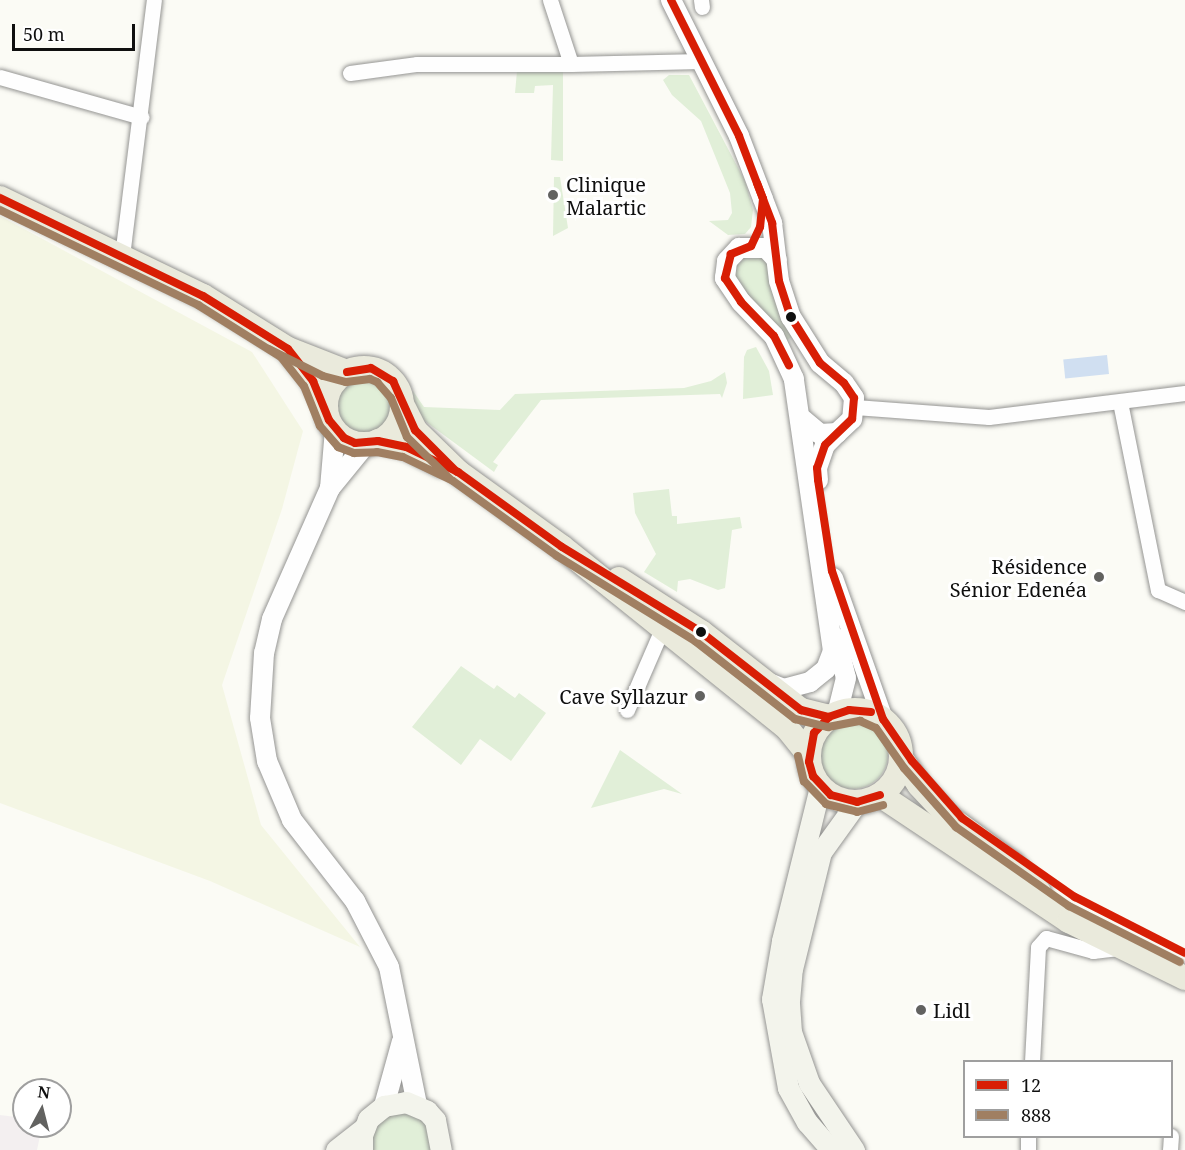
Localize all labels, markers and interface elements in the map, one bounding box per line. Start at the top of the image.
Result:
scale bar [15,12,138,50]
text: 50 m [23,22,65,46]
place label: Clinique Malartic [566,172,646,219]
marker: Clinique Malartic [544,186,562,204]
unlabelled marker [785,311,797,323]
place label: Résidence Sénior Edenéa [950,554,1087,601]
marker: Résidence Sénior Edenéa [1092,570,1106,584]
unlabelled marker [695,626,707,638]
place label: Cave Syllazur [559,684,688,708]
marker: Cave Syllazur [693,689,707,703]
place label: Lidl [933,998,970,1022]
marker: Lidl [914,1003,928,1017]
legend [963,1060,1173,1138]
text: 12 [1021,1073,1041,1097]
north arrow [12,1078,72,1138]
text: N [36,1080,52,1104]
text: 888 [1021,1103,1051,1127]

